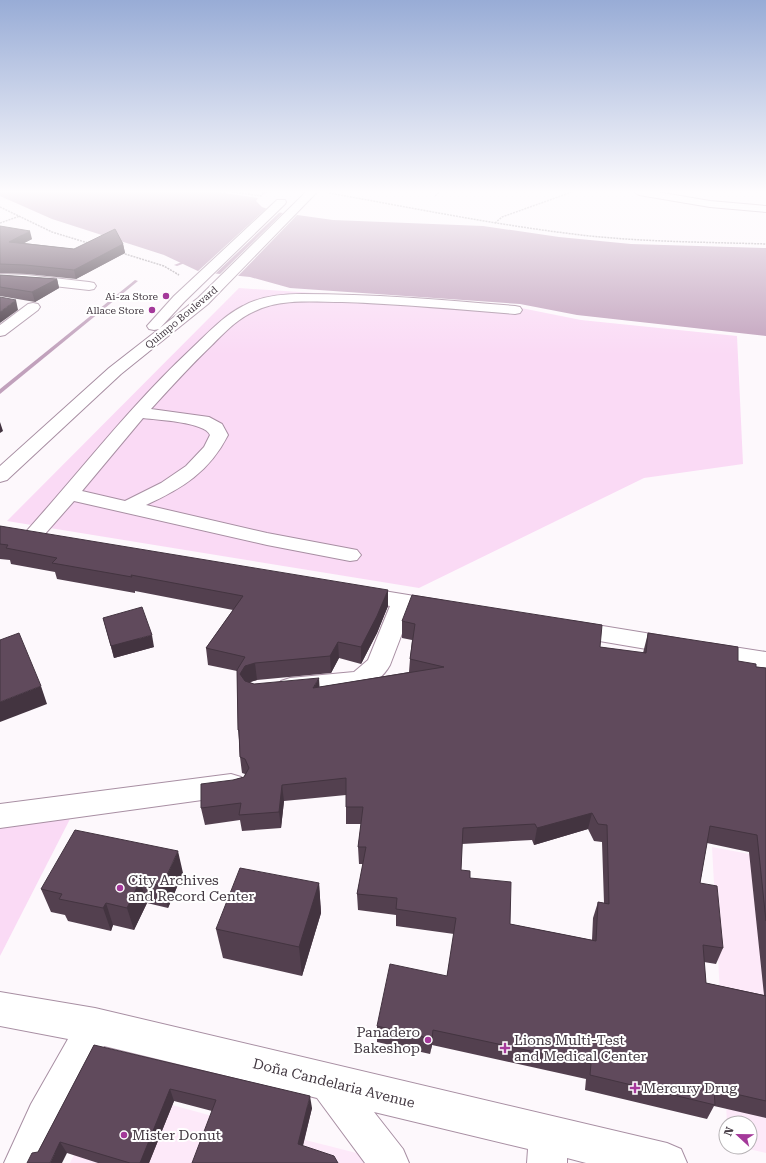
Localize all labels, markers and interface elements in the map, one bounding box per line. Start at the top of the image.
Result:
street label: Quimpo Boulevard [143,284,220,351]
place label: Ai-za Store [105,291,158,302]
marker: Ai-za Store [161,291,171,301]
place label: Allace Store [86,305,145,316]
marker: Allace Store [147,305,157,315]
place label: City Archives and Record Center [128,872,255,904]
marker: City Archives and Record Center [115,883,125,893]
place label: Panadero Bakeshop [354,1024,420,1056]
place label: Lions Multi-Test and Medical Center [514,1032,646,1064]
marker: Panadero Bakeshop [423,1035,433,1045]
marker: Lions Multi-Test and Medical Center [499,1042,511,1054]
street label: Doña Candelaria Avenue [251,1055,417,1111]
place label: Mercury Drug [643,1080,737,1096]
marker: Mercury Drug [630,1083,640,1093]
north arrow [718,1115,758,1155]
text: N [722,1125,737,1138]
place label: Mister Donut [132,1127,221,1143]
marker: Mister Donut [119,1130,129,1140]

